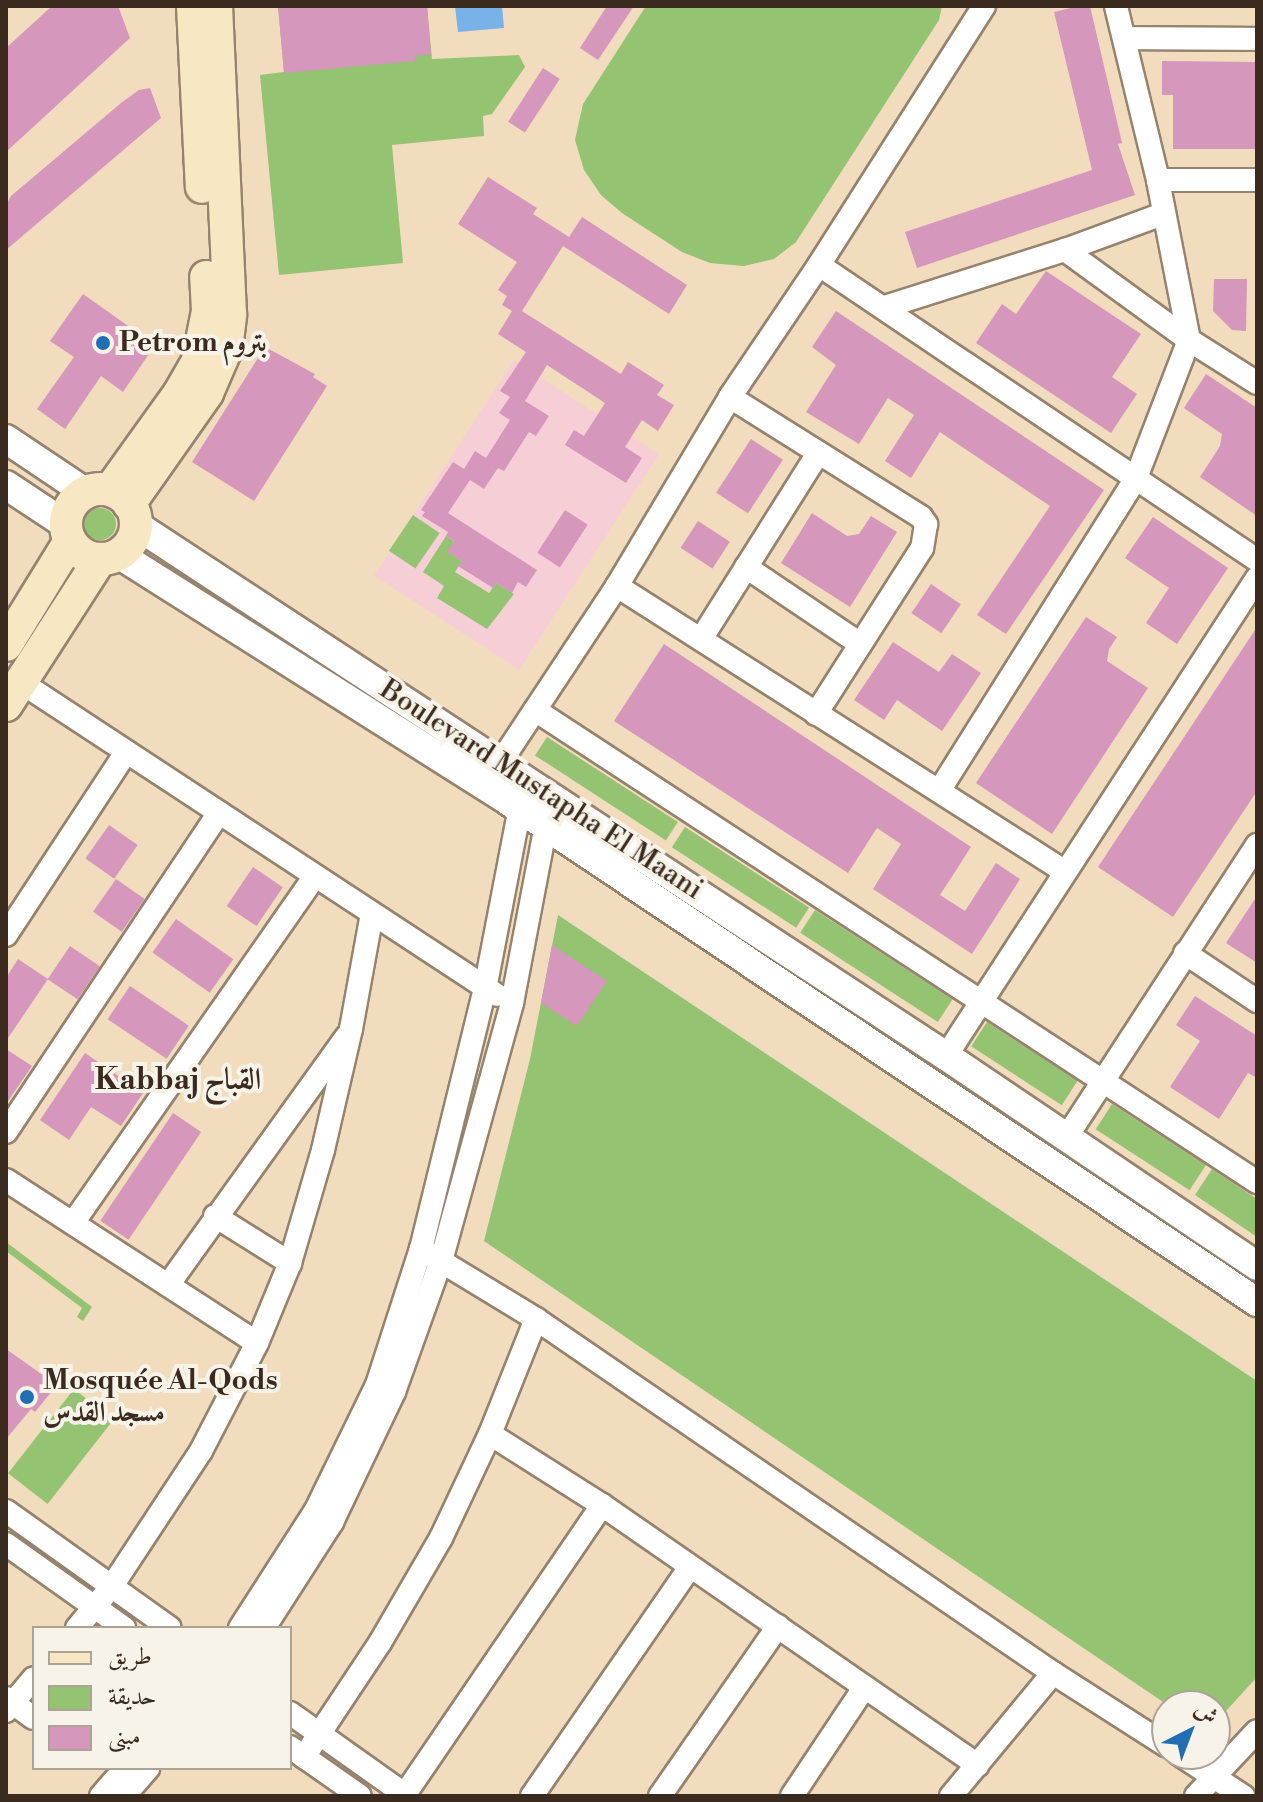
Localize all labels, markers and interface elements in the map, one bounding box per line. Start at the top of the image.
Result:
place label: Petrom بتروم [119,326,267,360]
marker: Petrom بتروم [94,334,112,352]
street label: Boulevard Mustapha El Maani [373,673,709,907]
district label: Kabbaj القباج [95,1062,261,1098]
place label: Mosquée Al-Qods مسجد القدس [43,1364,278,1430]
marker: Mosquée Al-Qods مسجد القدس [18,1388,36,1406]
legend [32,1626,292,1770]
text: طريق [108,1642,152,1672]
text: حديقة [108,1682,157,1712]
north arrow [1151,1690,1231,1770]
text: ش [1189,1696,1223,1731]
text: مبنى [108,1722,141,1752]

